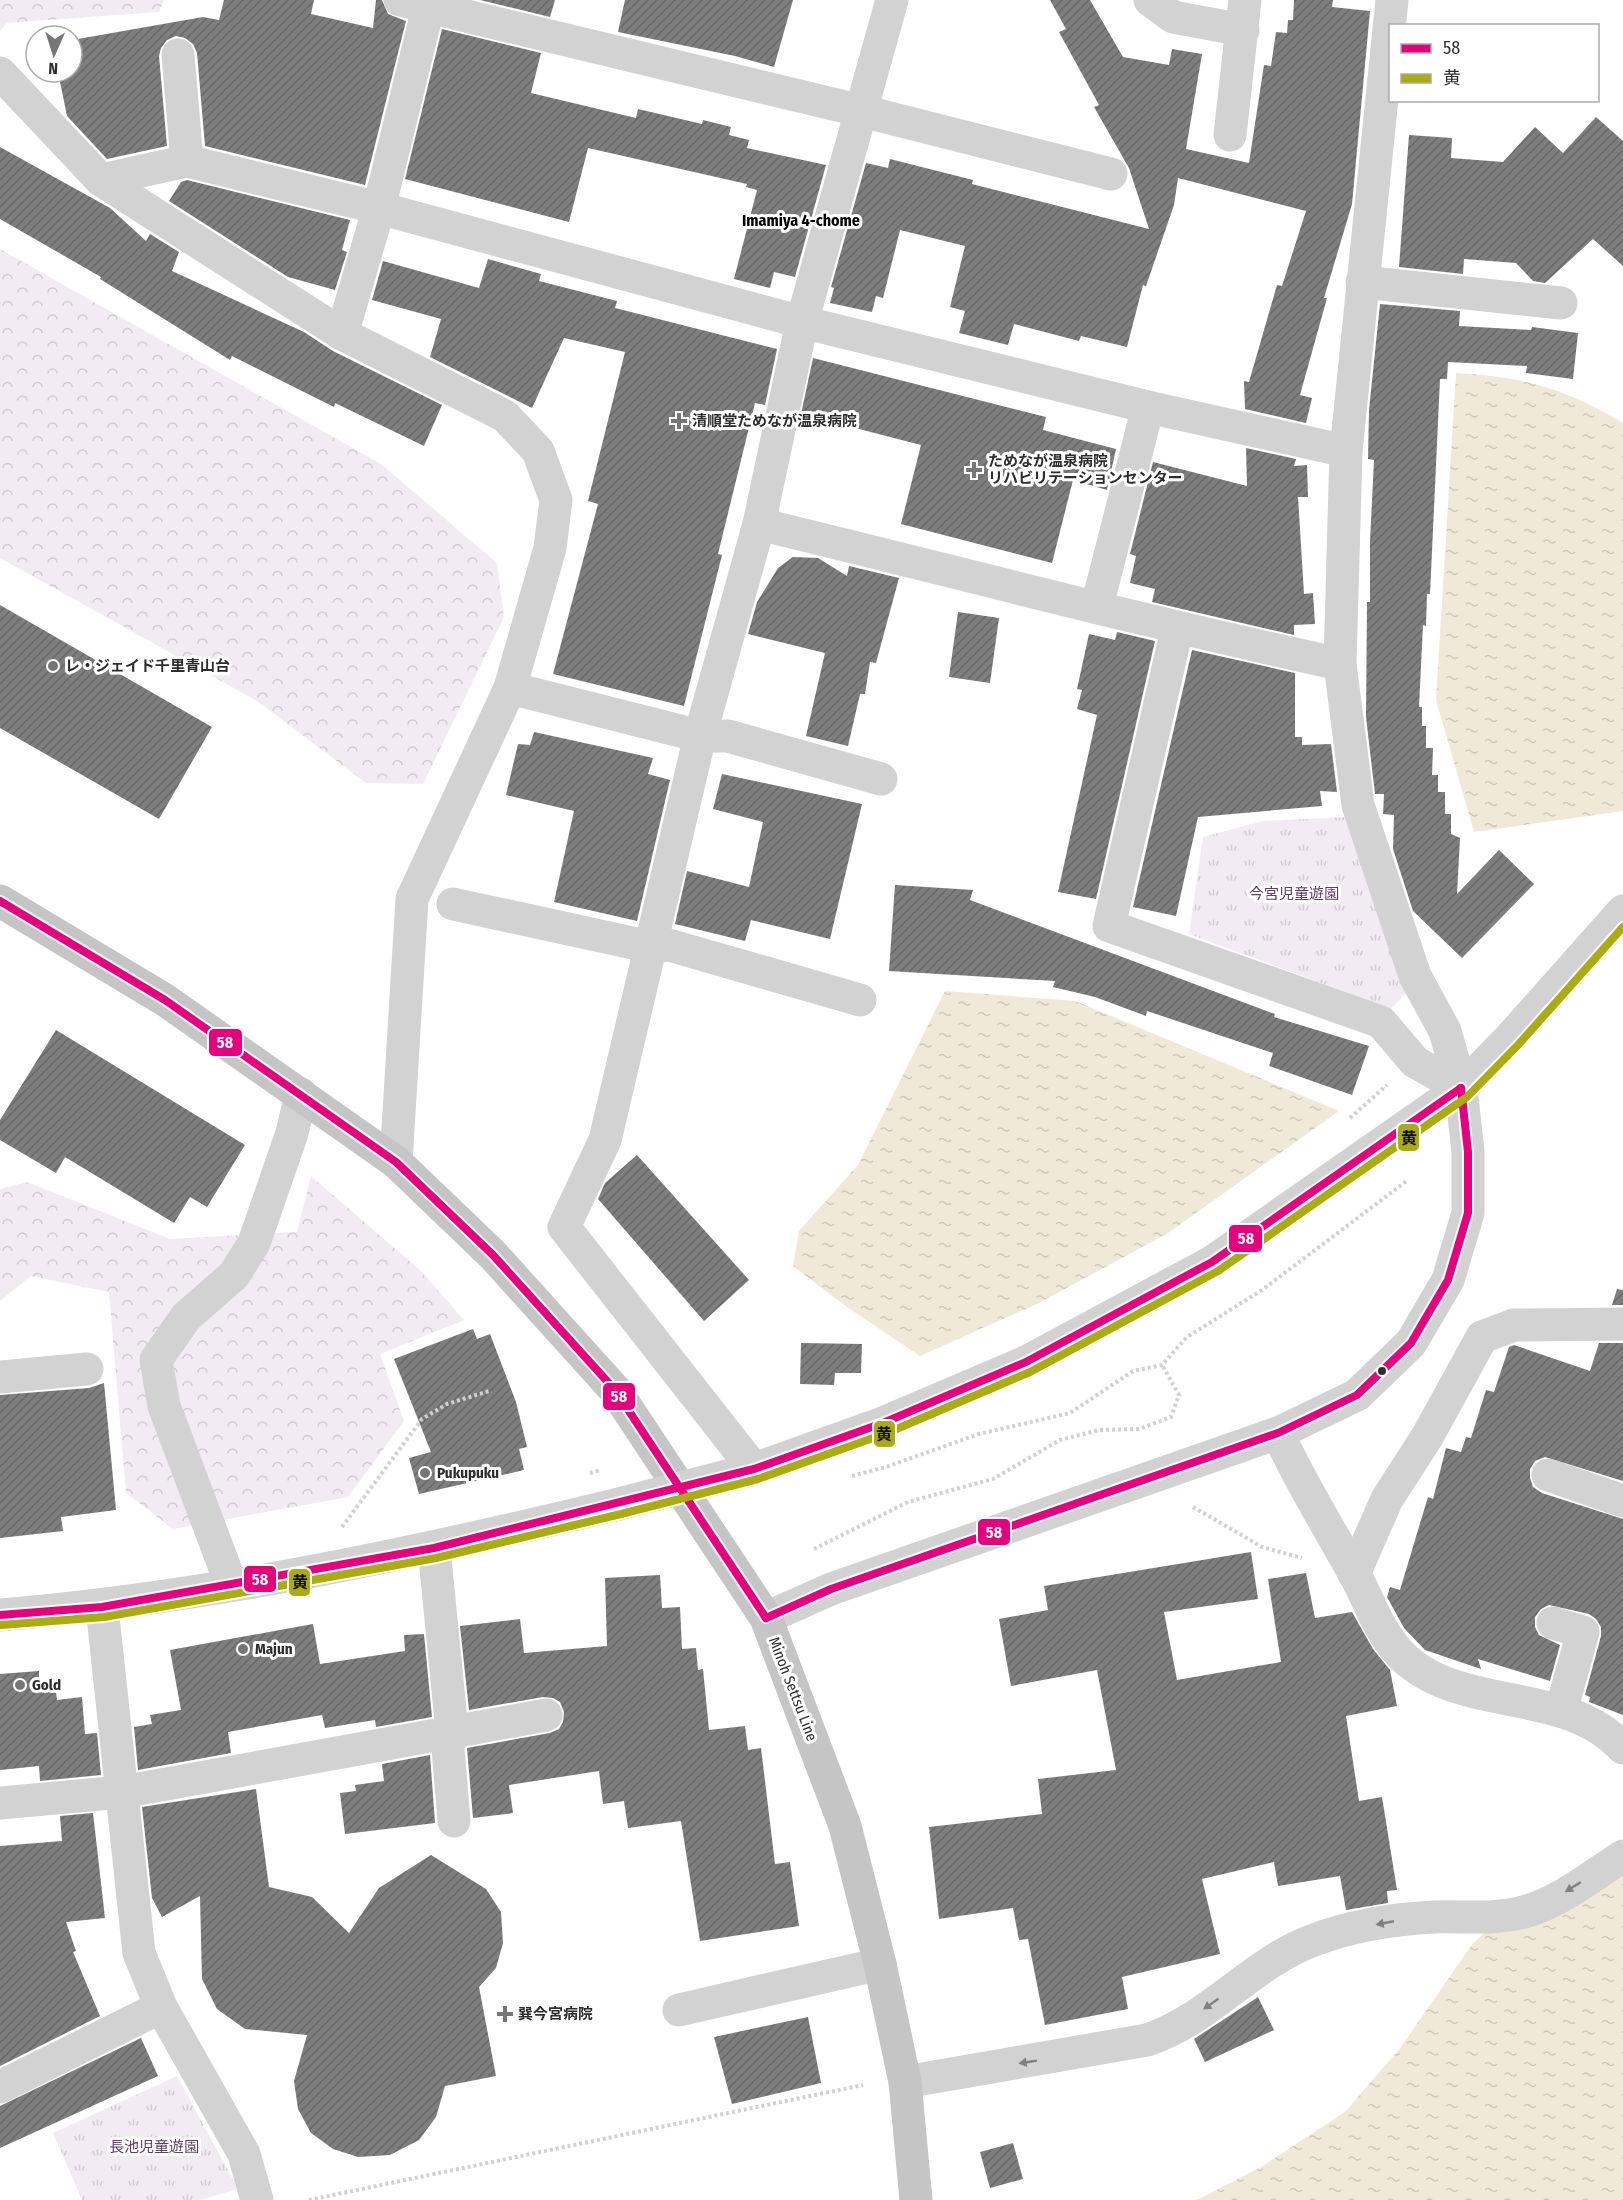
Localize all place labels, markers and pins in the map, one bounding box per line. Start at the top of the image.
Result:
marker: 清順堂ためなが温泉病院 [670,412,688,430]
place label: 清順堂ためなが温泉病院 [692,412,857,430]
place label: ためなが温泉病院 リハビリテーションセンター [988,452,1183,487]
marker: ためなが温泉病院 リハビリテーションセンター [965,461,983,479]
place label: レ・ジェイド千里青山台 [65,657,230,675]
marker: レ・ジェイド千里青山台 [46,659,60,673]
unlabelled marker [1376,1365,1388,1377]
place label: Pukupuku [437,1464,499,1482]
marker: Pukupuku [418,1466,432,1480]
place label: Majun [255,1640,293,1658]
marker: Majun [236,1642,250,1656]
place label: Gold [32,1676,61,1694]
marker: Gold [13,1678,27,1692]
marker: 巽今宮病院 [496,2005,514,2023]
place label: 巽今宮病院 [518,2005,593,2023]

